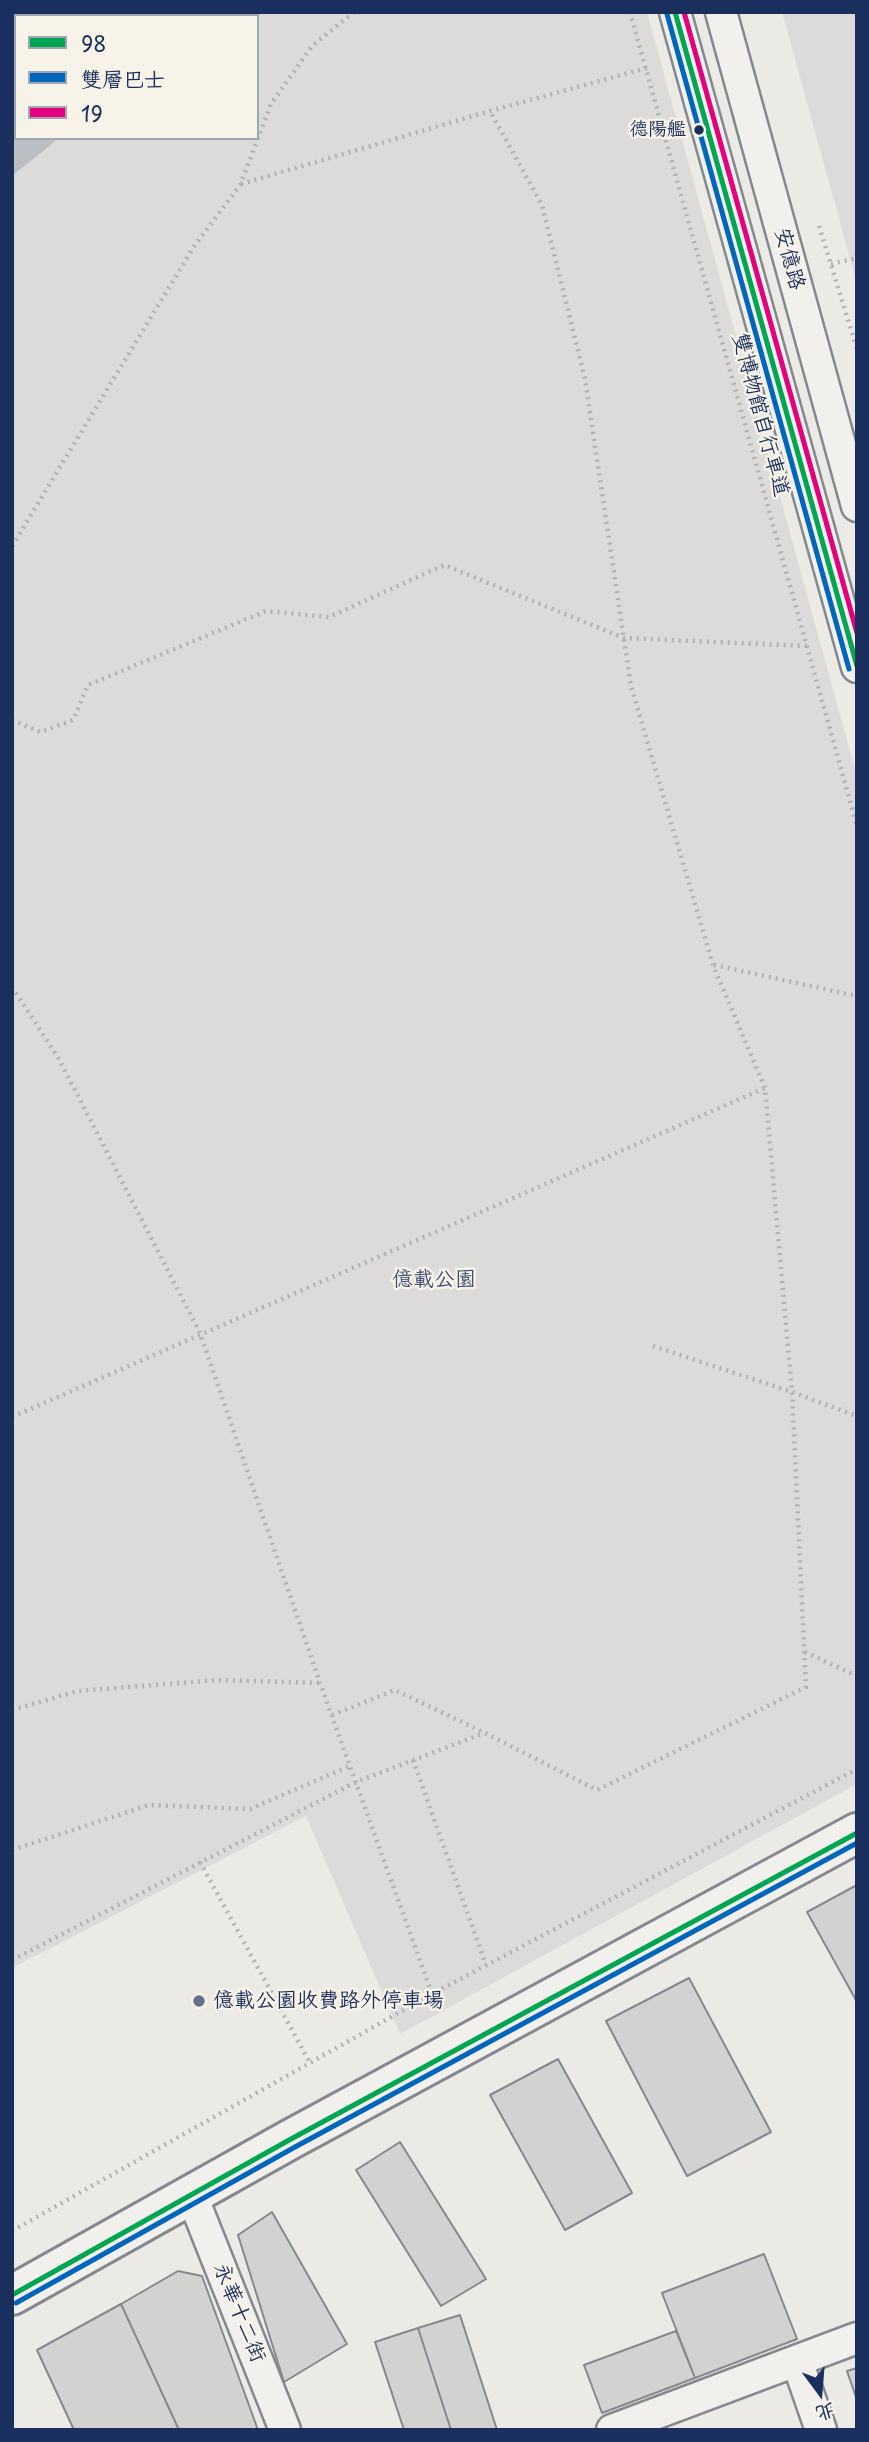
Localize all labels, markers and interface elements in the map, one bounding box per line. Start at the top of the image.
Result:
legend [14,14,259,140]
text: 98 [81,27,106,59]
text: 雙層巴士 [81,62,165,94]
text: 19 [81,97,103,129]
place label: 德陽艦 [629,119,686,141]
marker: 德陽艦 [692,123,706,137]
street label: 安億路 [769,225,809,293]
street label: 雙博物館自行車道 [726,331,794,499]
park label: 億載公園 [392,1267,476,1293]
place label: 億載公園收費路外停車場 [213,1988,444,2014]
marker: 億載公園收費路外停車場 [191,1993,207,2009]
street label: 永華十二街 [208,2260,270,2366]
north arrow [785,2358,855,2428]
text: 北 [813,2397,839,2429]

